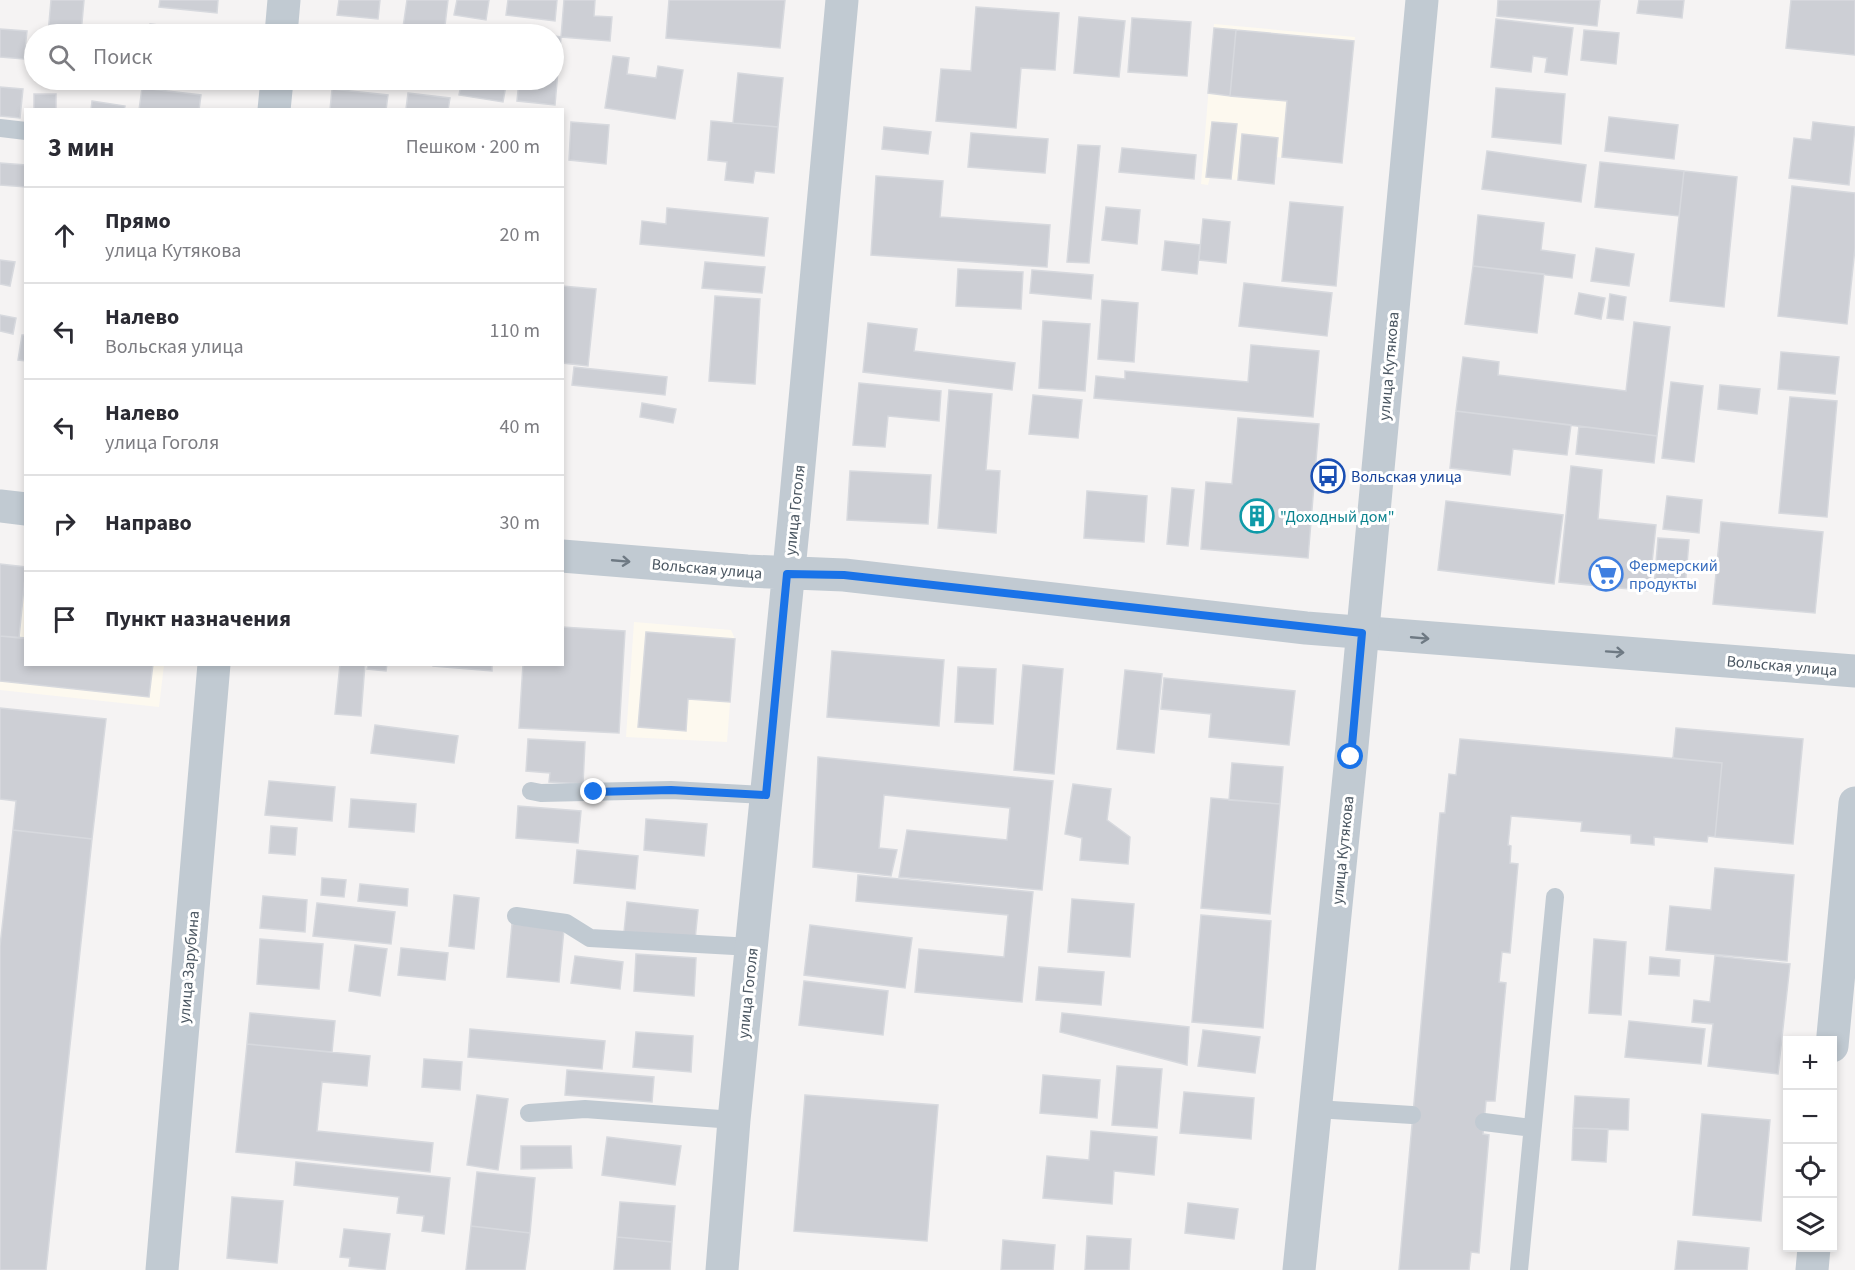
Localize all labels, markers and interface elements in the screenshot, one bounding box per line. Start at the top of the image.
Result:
search box [24,24,564,90]
icon: search [45,41,78,74]
text: Поиск [93,41,152,73]
text: 3 мин [48,129,114,166]
text: Пешком · 200 m [406,133,540,161]
text: Прямо [105,205,171,237]
icon: ahead [48,219,81,252]
text: 20 m [500,221,540,249]
text: улица Кутякова [105,237,241,265]
text: Налево [105,301,179,333]
street label: улица Кутякова [1373,311,1405,421]
icon: left [48,315,81,348]
text: 110 m [490,317,540,345]
text: Вольская улица [105,333,244,361]
text: Налево [105,397,179,429]
icon: left [48,411,81,444]
text: 40 m [500,413,540,441]
text: улица Гоголя [105,429,219,457]
bus stop icon: Вольская улица [1310,458,1346,494]
street label: улица Гоголя [779,464,811,557]
place label: Вольская улица [1351,466,1462,488]
building icon: "Доходный дом" [1239,498,1275,534]
place label: "Доходный дом" [1280,506,1394,528]
icon: right [48,507,81,540]
text: Направо [105,507,192,539]
text: 30 m [500,509,540,537]
street label: Вольская улица [651,553,763,585]
one-way arrow [610,555,630,566]
place label: Фермерский продукты [1629,555,1718,595]
supermarket icon: Фермерский продукты [1588,556,1624,592]
icon: arrive [48,603,81,636]
text: Пункт назначения [105,603,291,635]
one-way arrow [1410,633,1430,644]
one-way arrow [1604,647,1624,658]
street label: Вольская улица [1726,650,1838,682]
route start [1337,743,1363,769]
route end [580,778,606,804]
street label: улица Кутякова [1326,795,1360,906]
street label: улица Зарубина [173,910,205,1024]
street label: улица Гоголя [732,947,764,1040]
map controls [1783,1036,1837,1252]
button: + [1783,1036,1837,1090]
button: − [1783,1090,1837,1144]
button: locate [1783,1144,1837,1198]
button: layers [1783,1198,1837,1252]

